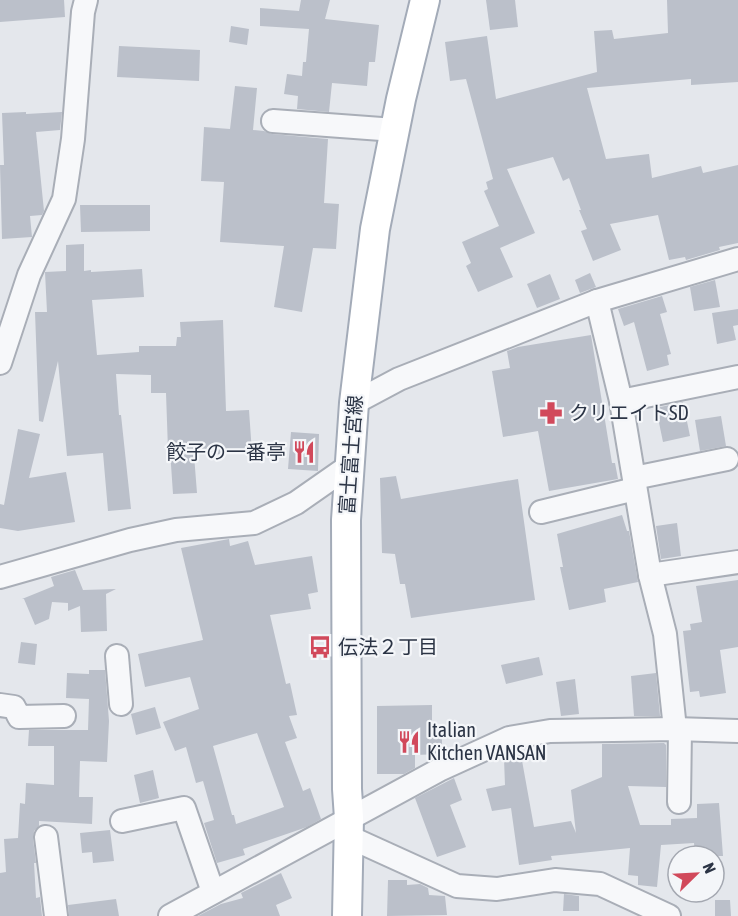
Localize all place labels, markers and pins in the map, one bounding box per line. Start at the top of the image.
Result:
pharmacy icon: クリエイトSD [538,400,564,426]
place label: クリエイトSD [569,401,689,424]
restaurant icon: 餃子の一番亭 [291,439,317,465]
place label: 餃子の一番亭 [166,440,286,463]
bus stop icon: 伝法２丁目 [307,634,333,660]
place label: 伝法２丁目 [338,635,438,658]
place label: Italian Kitchen VANSAN [427,718,547,764]
restaurant icon: Italian Kitchen VANSAN [396,729,422,755]

